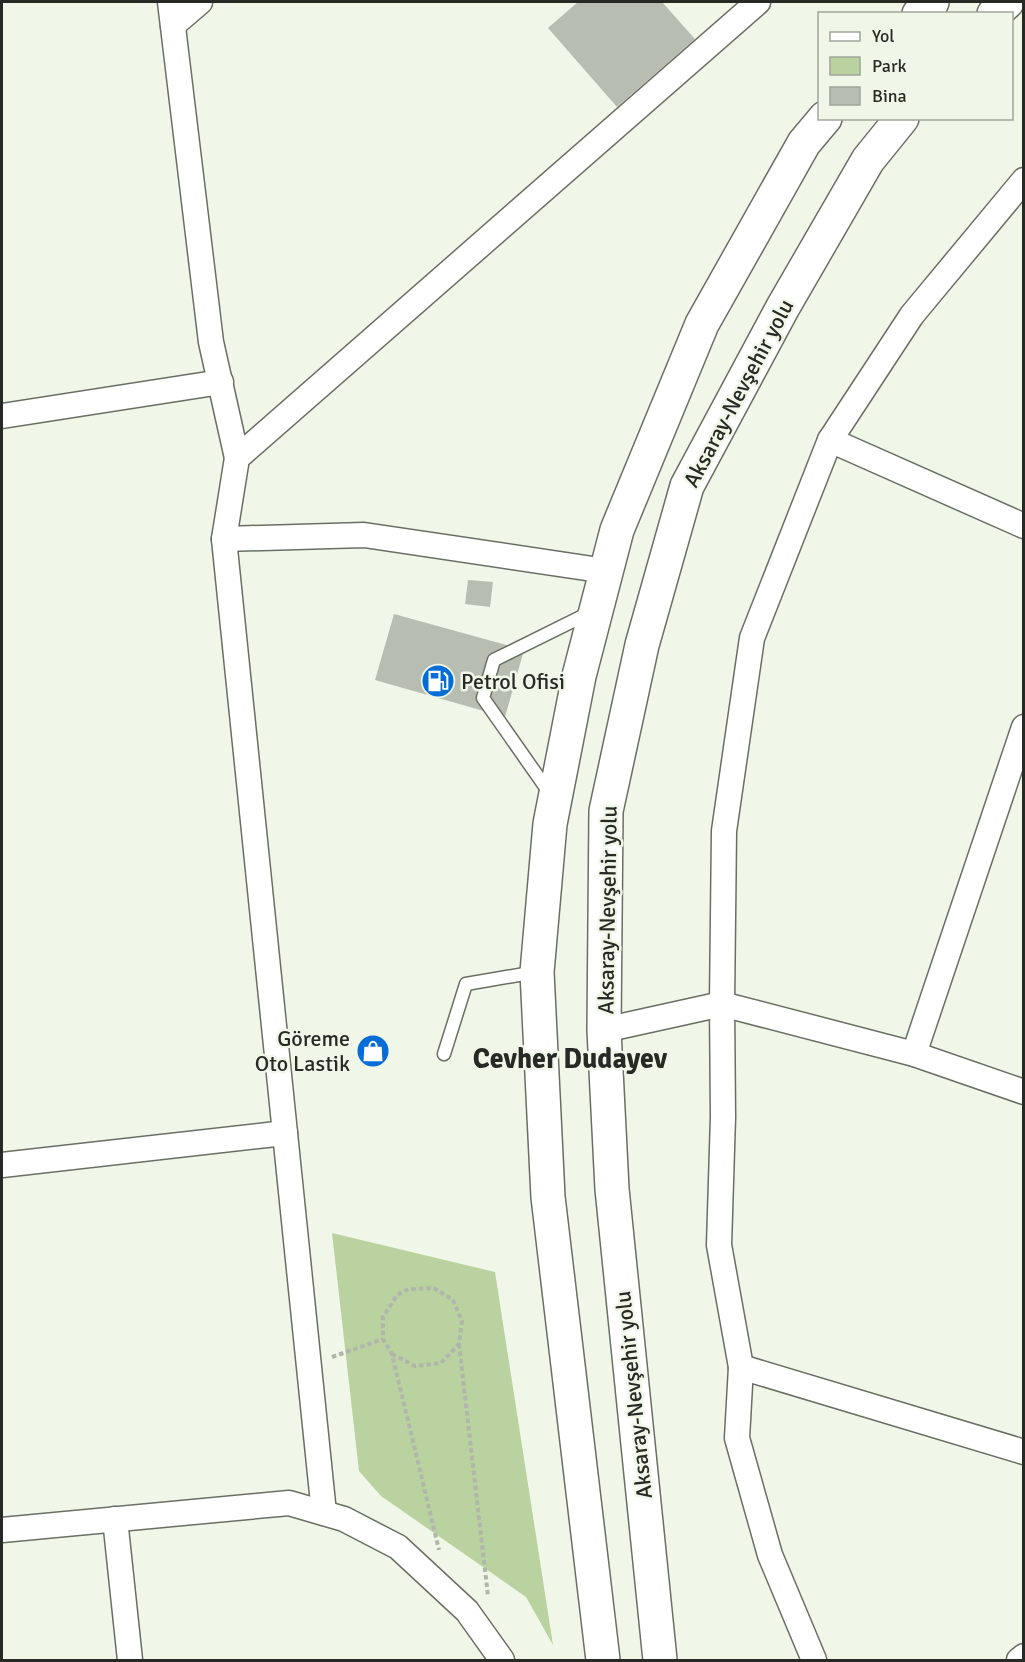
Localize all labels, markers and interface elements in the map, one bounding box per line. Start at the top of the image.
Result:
legend [818,12,1013,120]
text: Yol [872,25,895,47]
text: Park [872,55,907,77]
text: Bina [872,85,907,107]
street label: Aksaray-Nevşehir yolu [677,295,799,492]
fuel station icon: Petrol Ofisi [420,663,456,699]
place label: Petrol Ofisi [461,668,565,695]
street label: Aksaray-Nevşehir yolu [592,805,623,1015]
place label: Göreme Oto Lastik [255,1025,350,1077]
shop icon: Göreme Oto Lastik [355,1033,391,1069]
district label: Cevher Dudayev [473,1042,668,1076]
street label: Aksaray-Nevşehir yolu [609,1290,658,1500]

